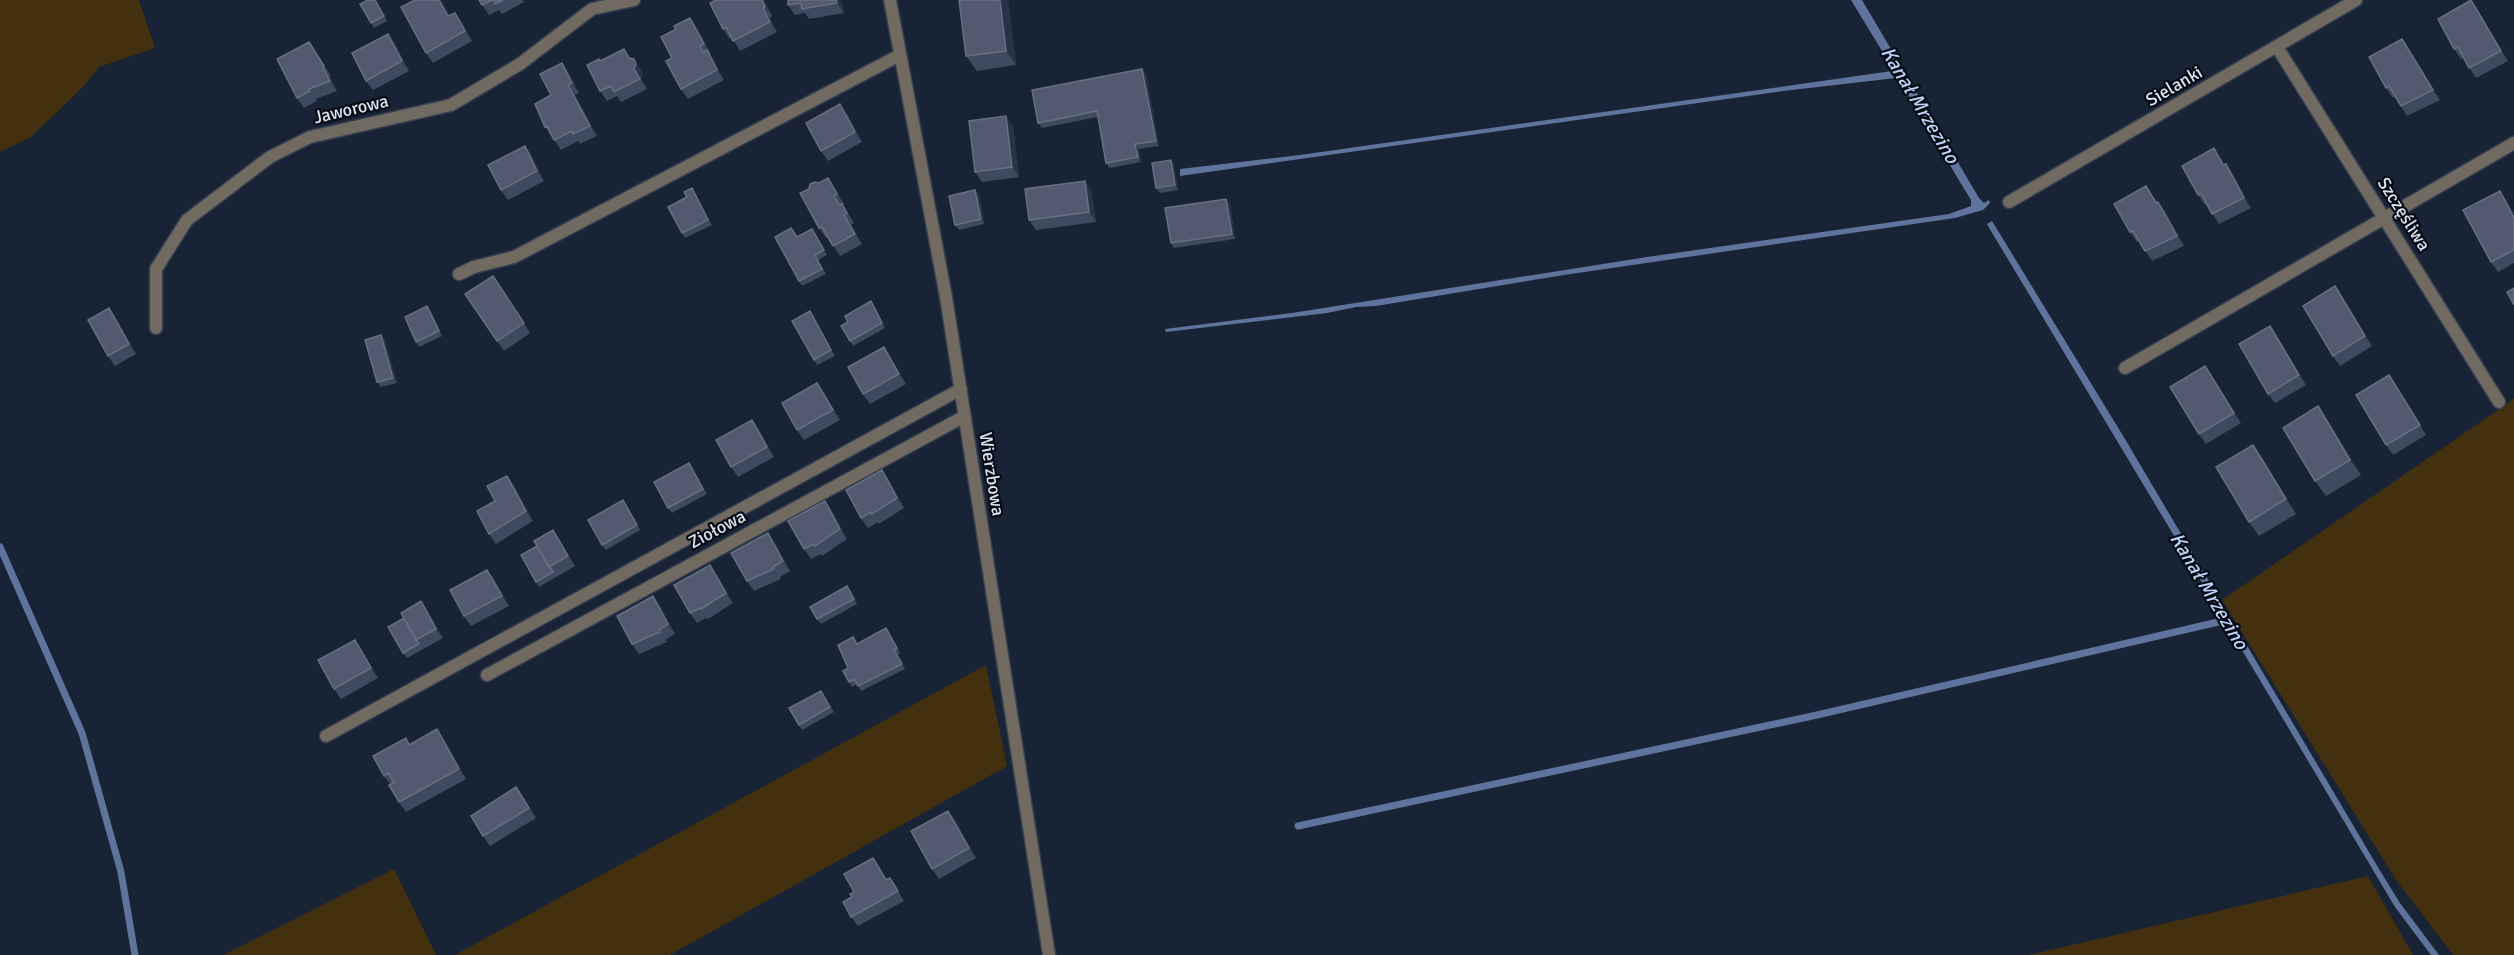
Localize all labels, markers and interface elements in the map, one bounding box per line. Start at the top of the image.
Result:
water label: Kanał Mrzezino [1875,42,1966,169]
street label: Sielanki [2142,61,2206,111]
street label: Jaworowa [311,90,391,128]
street label: Szczęśliwa [2373,173,2435,255]
street label: Wierzbowa [975,430,1009,518]
street label: Ziołowa [685,505,749,553]
water label: Kanał Mrzezino [2164,528,2255,655]

